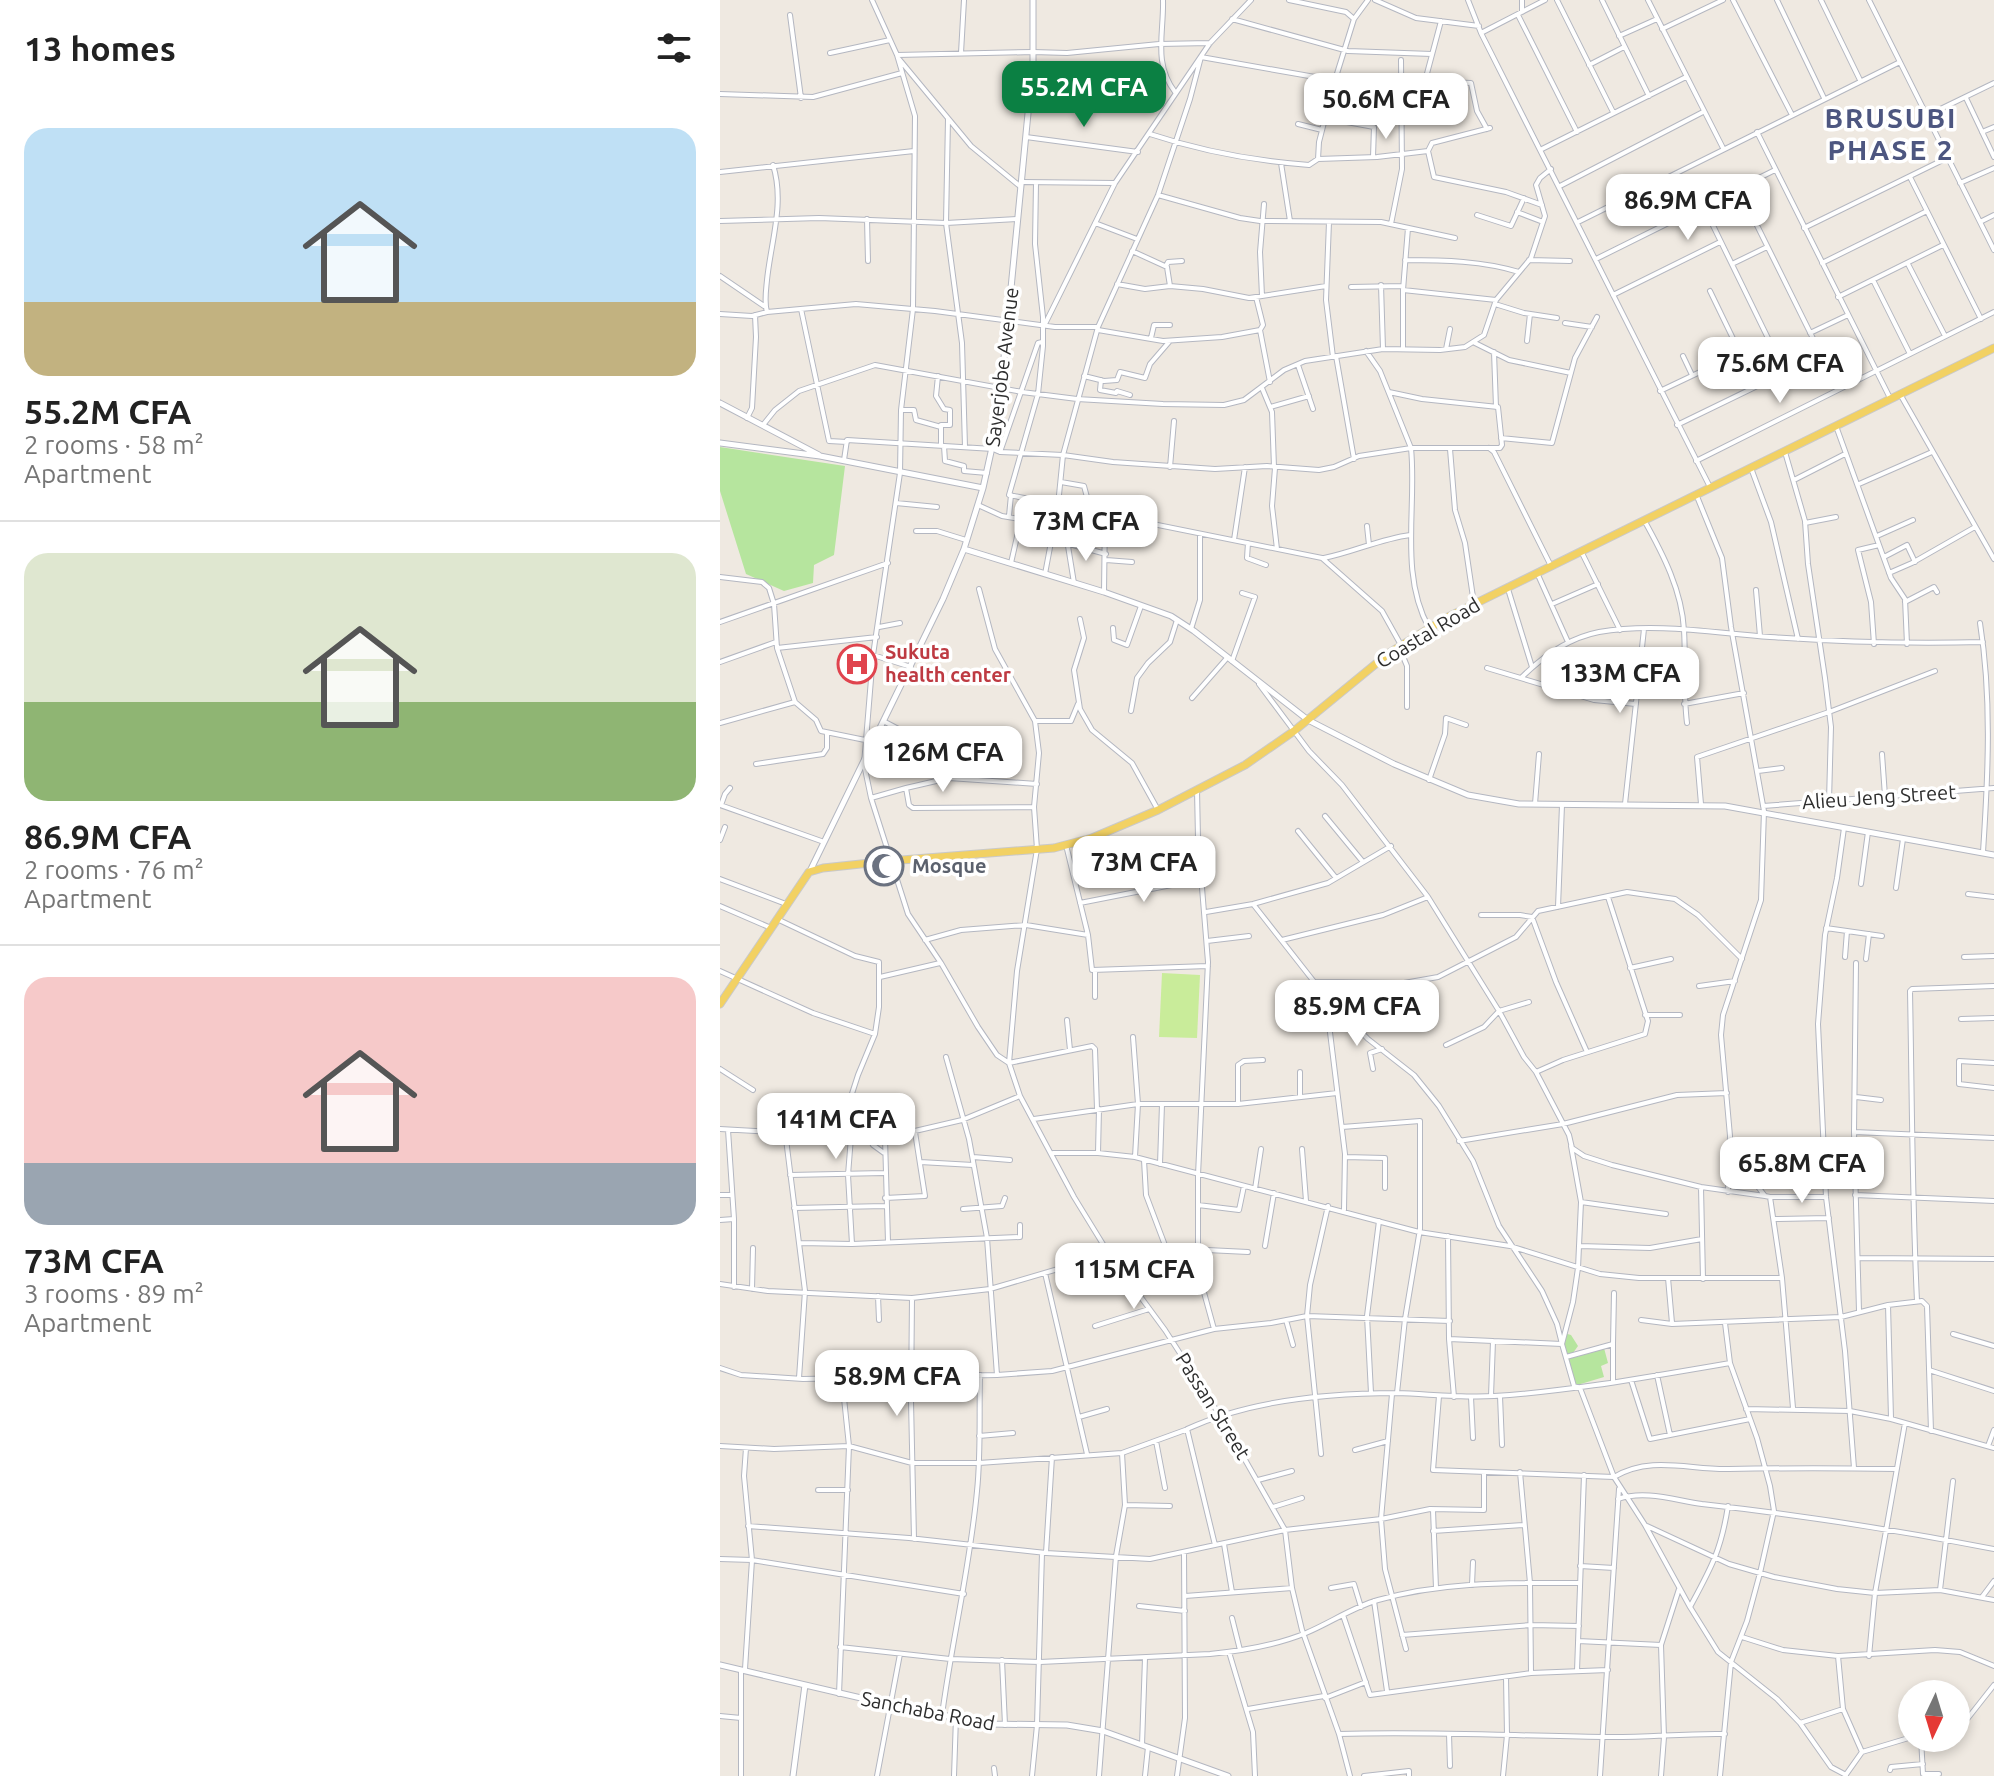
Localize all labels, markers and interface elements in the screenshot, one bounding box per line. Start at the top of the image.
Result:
icon: filters [652,26,696,70]
text: 13 homes [24,29,176,67]
pin: 55.2M CFA [992,61,1176,129]
text: 55.2M CFA [1020,72,1148,101]
pin: 50.6M CFA [1294,73,1478,141]
text: 50.6M CFA [1322,84,1450,113]
district label: BRUSUBI PHASE 2 [1825,102,1957,165]
pin: 86.9M CFA [1596,174,1780,242]
icon: home [288,180,432,324]
text: 86.9M CFA [1624,185,1752,214]
street label: Sayerjobe Avenue [980,286,1023,448]
pin: 75.6M CFA [1688,337,1872,405]
text: 75.6M CFA [1716,348,1844,377]
text: 55.2M CFA [24,392,191,430]
text: 2 rooms · 58 m² [24,430,204,459]
text: Apartment [24,459,151,488]
pin: 73M CFA [1012,495,1160,563]
text: 73M CFA [1033,506,1139,535]
street label: Coastal Road [1372,593,1484,673]
icon: home [288,605,432,749]
place label: Sukuta health center [885,640,1012,686]
hospital icon: Sukuta health center [836,643,878,685]
pin: 133M CFA [1537,647,1703,715]
text: 133M CFA [1559,658,1681,687]
pin: 126M CFA [860,726,1026,794]
text: 126M CFA [882,737,1004,766]
street label: Alieu Jeng Street [1801,780,1957,813]
text: 86.9M CFA [24,817,191,855]
pin: 73M CFA [1070,836,1218,904]
mosque icon: Mosque [863,845,905,887]
text: 73M CFA [1091,847,1197,876]
place label: Mosque [912,854,986,877]
text: 2 rooms · 76 m² [24,855,204,884]
text: Apartment [24,884,151,913]
pin: 85.9M CFA [1265,980,1449,1048]
text: 85.9M CFA [1293,991,1421,1020]
icon: home [288,1029,432,1173]
pin: 141M CFA [753,1093,919,1161]
text: 141M CFA [775,1104,897,1133]
pin: 65.8M CFA [1710,1137,1894,1205]
text: 65.8M CFA [1738,1148,1866,1177]
text: 73M CFA [24,1241,164,1279]
pin: 115M CFA [1051,1243,1217,1311]
text: 115M CFA [1073,1254,1195,1283]
text: 3 rooms · 89 m² [24,1279,204,1308]
text: Apartment [24,1308,151,1337]
street label: Passan Street [1171,1348,1255,1463]
pin: 58.9M CFA [805,1350,989,1418]
text: 58.9M CFA [833,1361,961,1390]
north arrow [1898,1680,1970,1752]
map controls [1898,1680,1970,1752]
street label: Sanchaba Road [859,1686,997,1735]

